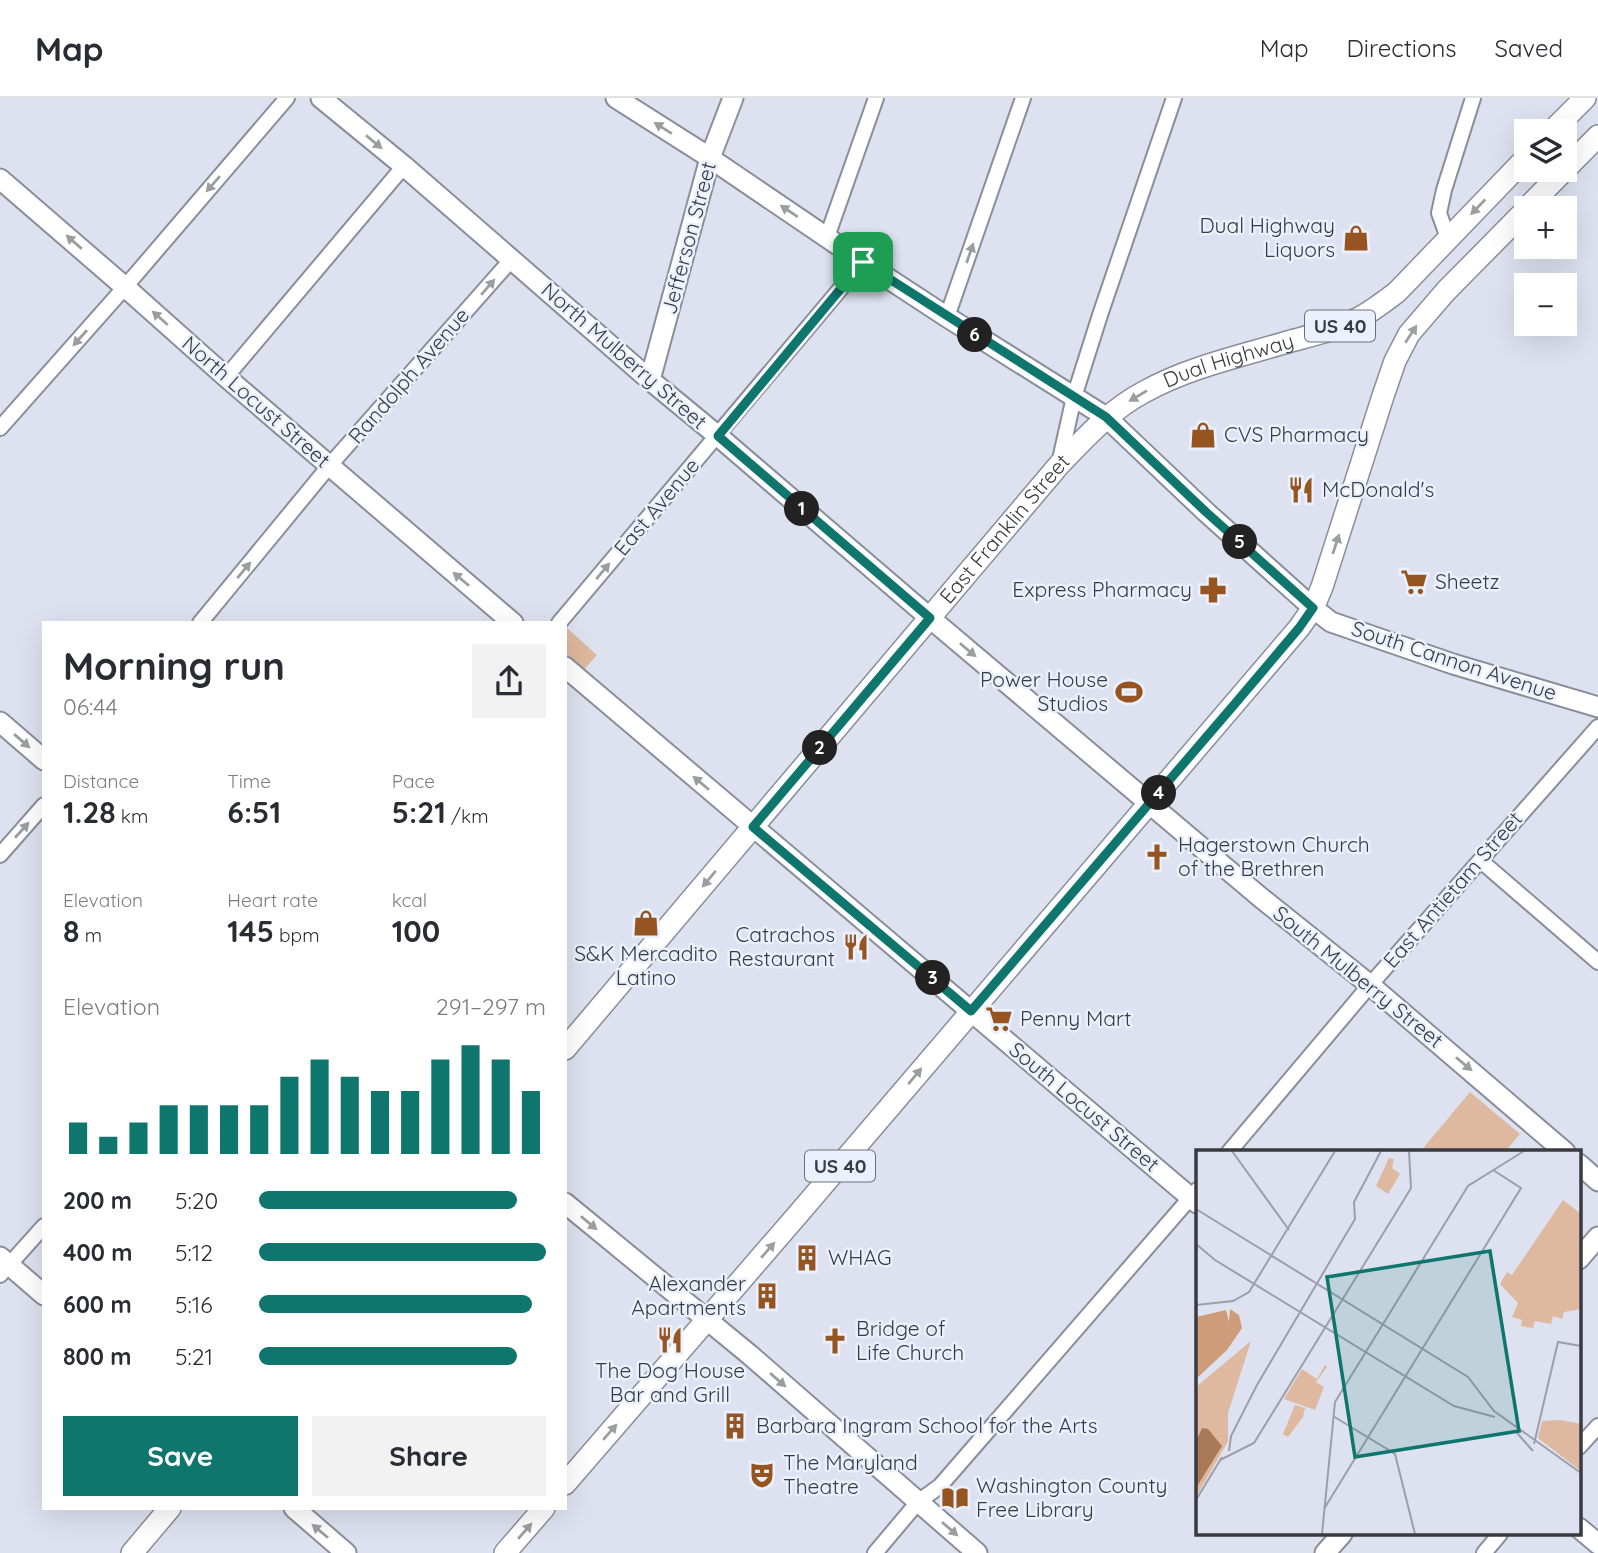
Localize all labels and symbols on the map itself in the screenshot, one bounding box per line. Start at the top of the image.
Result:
one-way arrow [654,121,673,134]
one-way arrow [364,134,382,149]
street label: Jefferson Street [655,159,721,317]
one-way arrow [206,176,221,193]
one-way arrow [1471,198,1487,215]
one-way arrow [779,205,798,218]
place label: Dual Highway Liquors [1199,212,1335,262]
shop icon: Dual Highway Liquors [1341,223,1371,253]
pin [833,232,893,292]
one-way arrow [65,235,82,250]
one-way arrow [965,242,976,263]
street label: North Mulberry Street [537,276,713,434]
one-way arrow [480,278,495,295]
street label: Randolph Avenue [342,302,474,449]
road number: US 40 [1305,310,1375,342]
one-way arrow [151,311,168,326]
pin: 6 [958,317,992,352]
one-way arrow [1404,324,1417,343]
street label: Dual Highway [1159,327,1297,393]
one-way arrow [72,329,88,347]
street label: North Locust Street [177,330,336,473]
one-way arrow [1128,390,1147,402]
shop icon: CVS Pharmacy [1188,420,1218,450]
place label: CVS Pharmacy [1224,421,1369,447]
street label: East Franklin Street [934,448,1075,608]
street label: East Avenue [608,452,704,560]
restaurant icon: McDonald's [1286,475,1316,505]
place label: McDonald's [1322,476,1434,502]
pin: 1 [784,492,820,526]
pin: 5 [1222,524,1258,560]
one-way arrow [1332,534,1342,555]
one-way arrow [236,562,251,580]
one-way arrow [595,562,611,580]
supermarket icon: Sheetz [1399,567,1429,597]
place label: Sheetz [1435,568,1500,594]
one-way arrow [453,572,470,587]
pharmacy icon: Express Pharmacy [1198,575,1228,605]
place label: Express Pharmacy [1012,576,1192,602]
street label: South Cannon Avenue [1348,615,1560,706]
one-way arrow [959,643,977,658]
place label: Power House Studios [980,666,1108,716]
sports icon: Power House Studios [1114,677,1144,707]
pin: 2 [802,730,838,766]
one-way arrow [13,733,31,749]
one-way arrow [693,776,710,791]
pin: 4 [1142,776,1176,810]
street label: East Antietam Street [1377,806,1527,973]
one-way arrow [14,821,30,839]
place label: Hagerstown Church of the Brethren [1178,831,1370,881]
church icon: Hagerstown Church of the Brethren [1142,842,1172,872]
one-way arrow [701,870,717,888]
street label: South Mulberry Street [1268,900,1449,1053]
shop icon: S&K Mercadito Latino [631,908,661,938]
place label: Catrachos Restaurant [728,921,835,971]
restaurant icon: Catrachos Restaurant [841,932,871,962]
place label: S&K Mercadito Latino [574,940,718,990]
pin: 3 [916,960,950,996]
supermarket icon: Penny Mart [984,1004,1014,1034]
place label: Penny Mart [1020,1005,1131,1031]
street label: South Locust Street [1004,1036,1165,1177]
one-way arrow [1456,1056,1473,1071]
one-way arrow [907,1068,922,1085]
road number: US 40 [805,1150,875,1182]
inset map [1196,1150,1580,1536]
one-way arrow [581,1215,598,1230]
one-way arrow [760,1241,775,1258]
building icon: WHAG [792,1243,822,1273]
place label: WHAG [828,1244,891,1270]
place label: Alexander Apartments [631,1270,746,1320]
building icon: Alexander Apartments [752,1281,782,1311]
place label: Bridge of Life Church [856,1315,964,1365]
restaurant icon: The Dog House Bar and Grill [655,1325,685,1355]
church icon: Bridge of Life Church [820,1326,850,1356]
place label: The Dog House Bar and Grill [595,1357,745,1407]
one-way arrow [769,1372,787,1388]
building icon: Barbara Ingram School for the Arts [720,1411,750,1441]
place label: Barbara Ingram School for the Arts [756,1412,1098,1438]
one-way arrow [602,1423,618,1441]
place label: The Maryland Theatre [783,1449,918,1499]
theatre icon: The Maryland Theatre [747,1460,777,1490]
place label: Washington County Free Library [976,1472,1167,1522]
library icon: Washington County Free Library [940,1483,970,1513]
one-way arrow [941,1521,958,1536]
one-way arrow [517,1522,532,1539]
one-way arrow [311,1523,329,1539]

